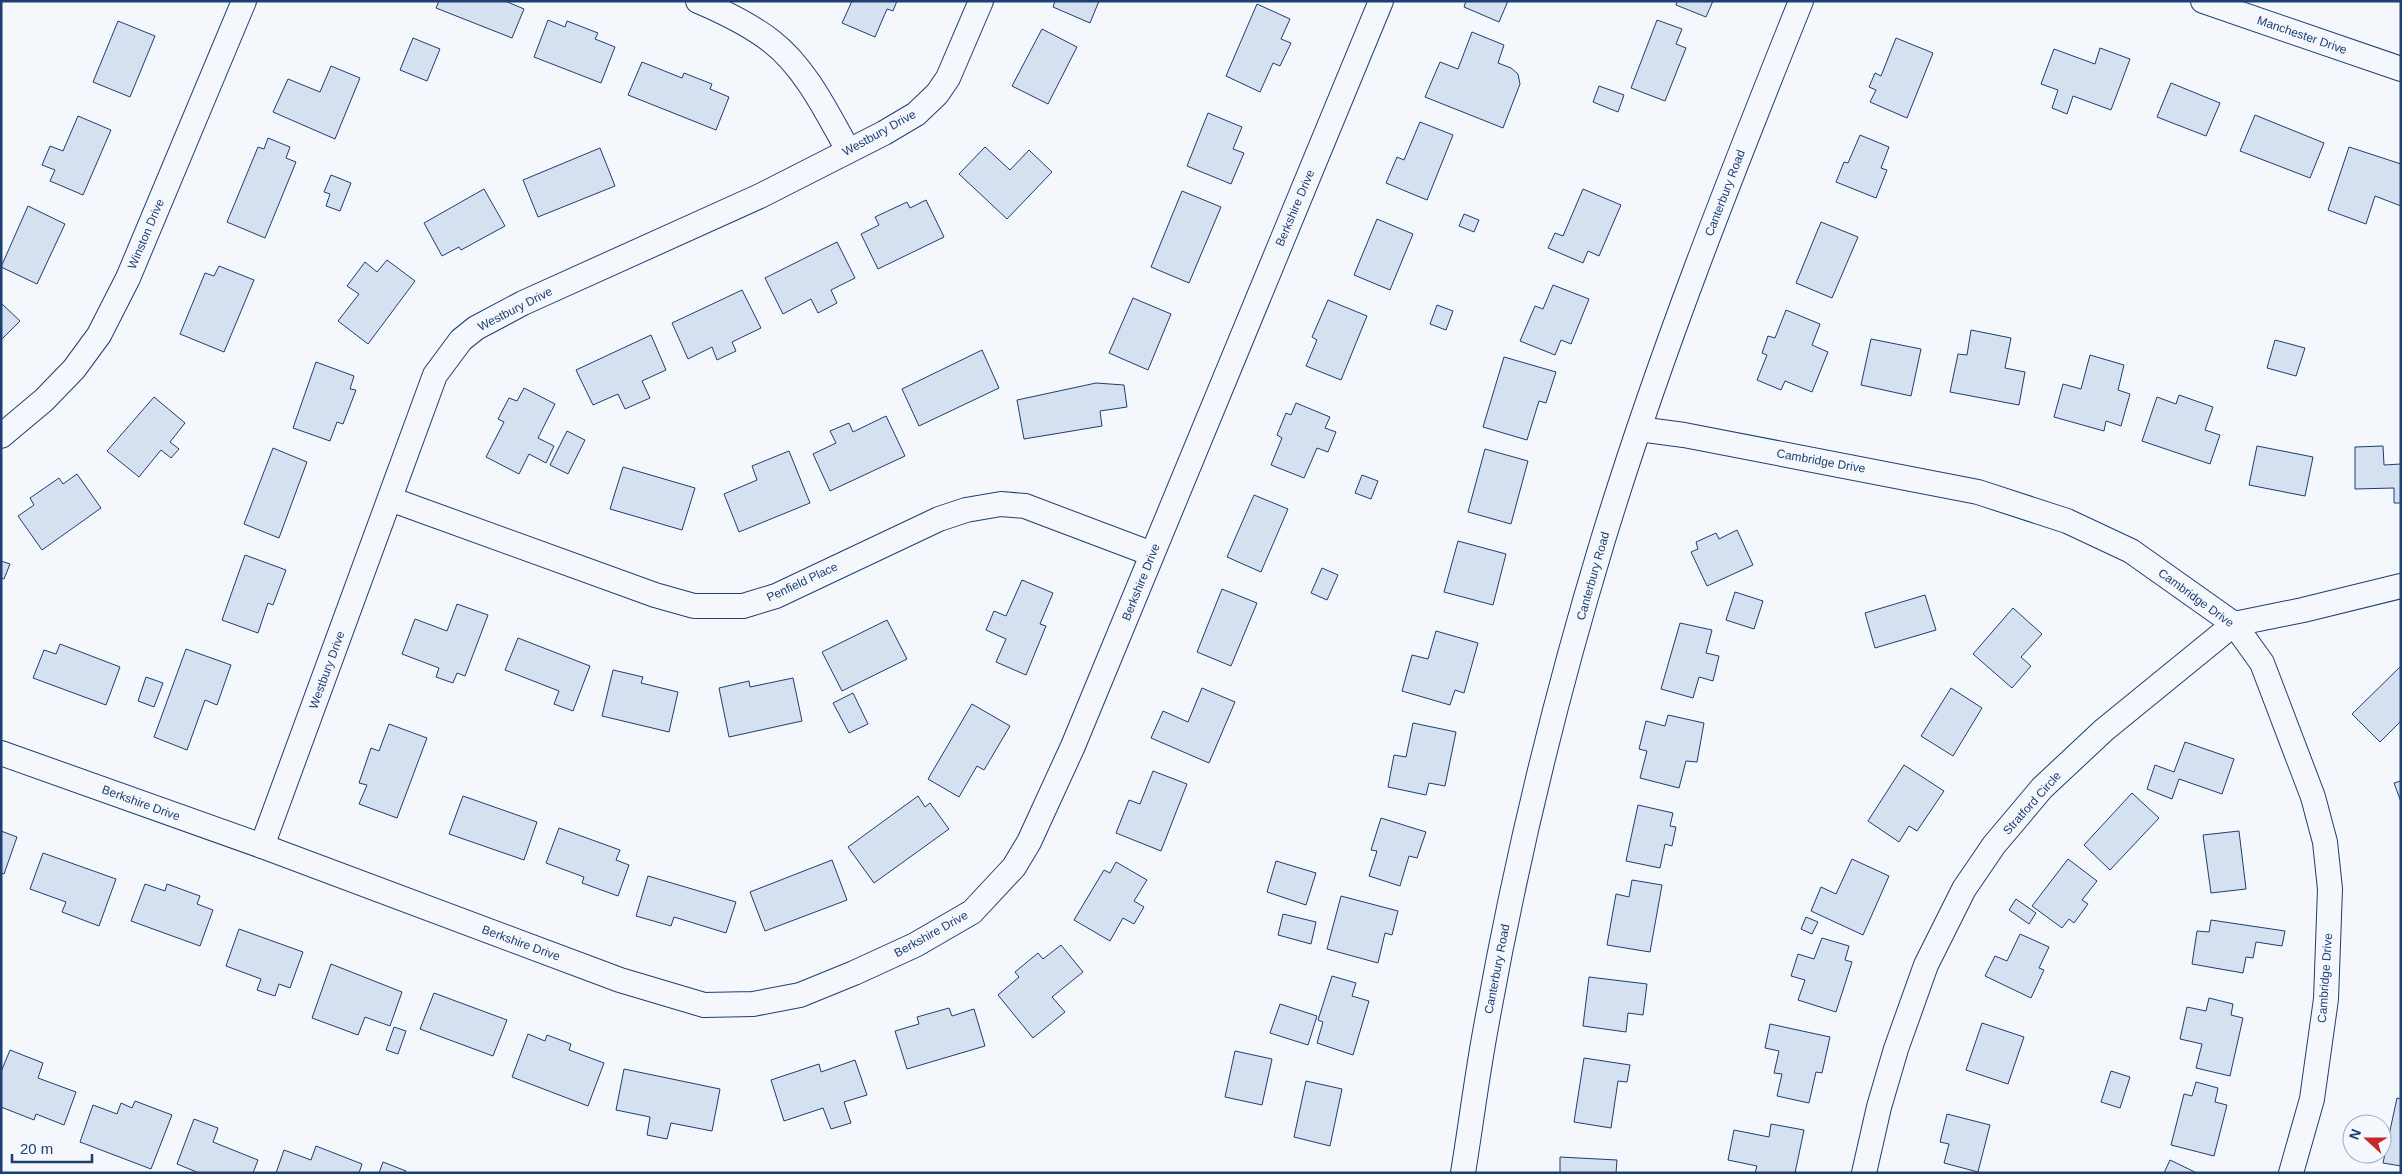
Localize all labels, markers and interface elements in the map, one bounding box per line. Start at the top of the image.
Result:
street label: Manchester Drive [2255,13,2349,57]
street label: Westbury Drive [840,107,918,159]
street label: Canterbury Road [1702,148,1748,238]
street label: Berkshire Drive [1273,167,1318,248]
street label: Winston Drive [125,197,167,271]
street label: Westbury Drive [475,284,555,334]
street label: Cambridge Drive [1775,446,1867,476]
street label: Canterbury Road [1574,530,1612,622]
street label: Berkshire Drive [1119,541,1163,623]
street label: Penfield Place [764,559,840,605]
street label: Cambridge Drive [2155,566,2237,630]
street label: Westbury Drive [306,629,348,711]
street label: Stratford Circle [2000,768,2064,837]
street label: Berkshire Drive [100,782,182,824]
street label: Berkshire Drive [892,908,971,960]
street label: Berkshire Drive [480,922,562,964]
street label: Canterbury Road [1481,923,1513,1015]
street label: Cambridge Drive [2315,932,2335,1023]
north arrow [2342,1114,2392,1164]
text: N [2346,1127,2364,1142]
scale bar [12,1132,92,1164]
text: 20 m [20,1140,53,1157]

